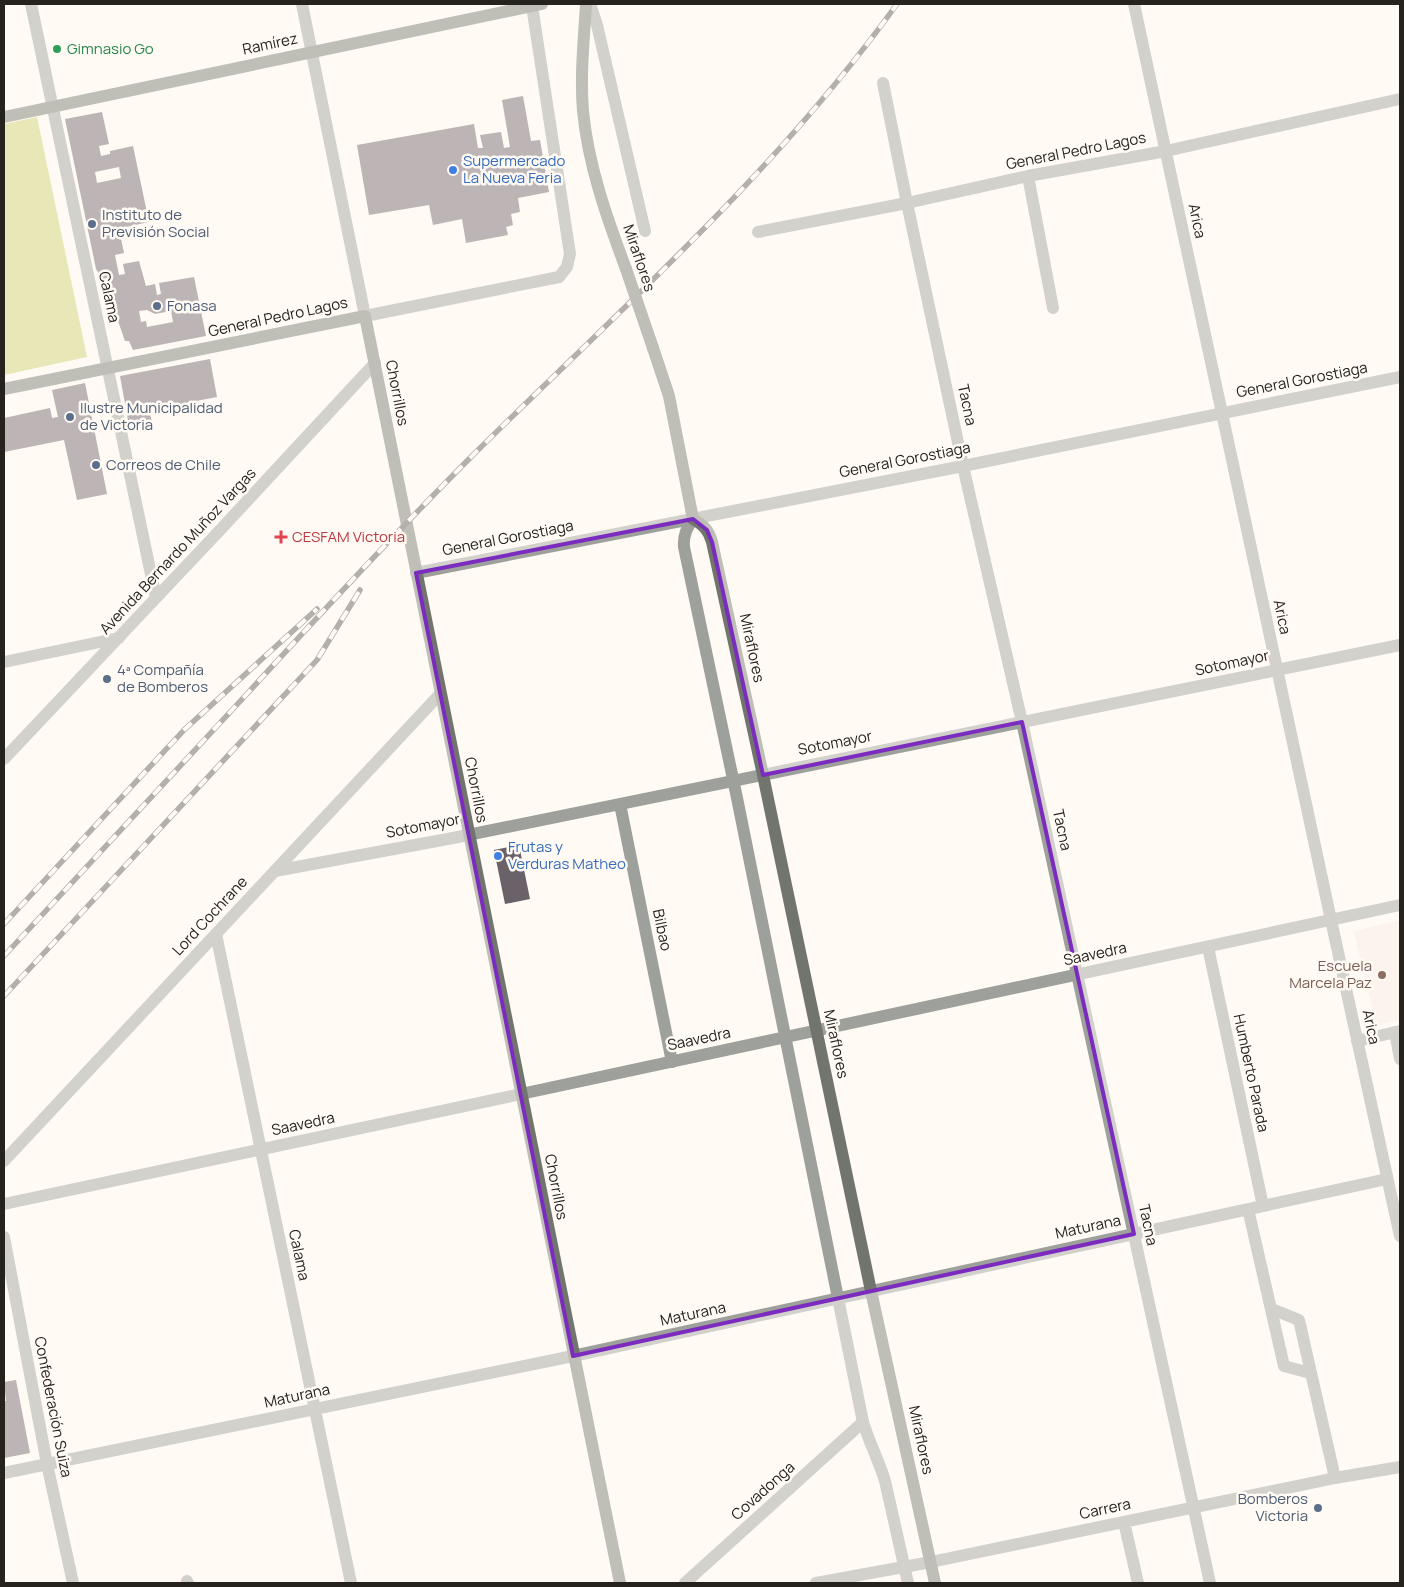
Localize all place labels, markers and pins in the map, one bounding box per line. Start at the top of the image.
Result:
place label: Gimnasio Go [67,38,154,59]
marker: Gimnasio Go [51,43,63,55]
place label: Supermercado La Nueva Feria [463,150,565,188]
marker: Supermercado La Nueva Feria [447,164,459,176]
place label: Instituto de Previsión Social [102,204,210,242]
marker: Instituto de Previsión Social [86,218,98,230]
place label: Fonasa [167,295,217,316]
marker: Fonasa [151,300,163,312]
place label: Ilustre Municipalidad de Victoria [80,397,223,435]
marker: Ilustre Municipalidad de Victoria [64,411,76,423]
place label: Correos de Chile [106,454,221,475]
marker: Correos de Chile [90,459,102,471]
place label: CESFAM Victoria [292,526,405,547]
marker: CESFAM Victoria [274,530,288,544]
place label: 4ª Compañía de Bomberos [117,659,208,697]
marker: 4ª Compañía de Bomberos [101,673,113,685]
place label: Frutas y Verduras Matheo [508,836,626,874]
marker: Frutas y Verduras Matheo [492,850,504,862]
place label: Escuela Marcela Paz [1289,955,1372,993]
marker: Escuela Marcela Paz [1376,969,1388,981]
place label: Bomberos Victoria [1238,1488,1308,1526]
marker: Bomberos Victoria [1312,1502,1324,1514]

